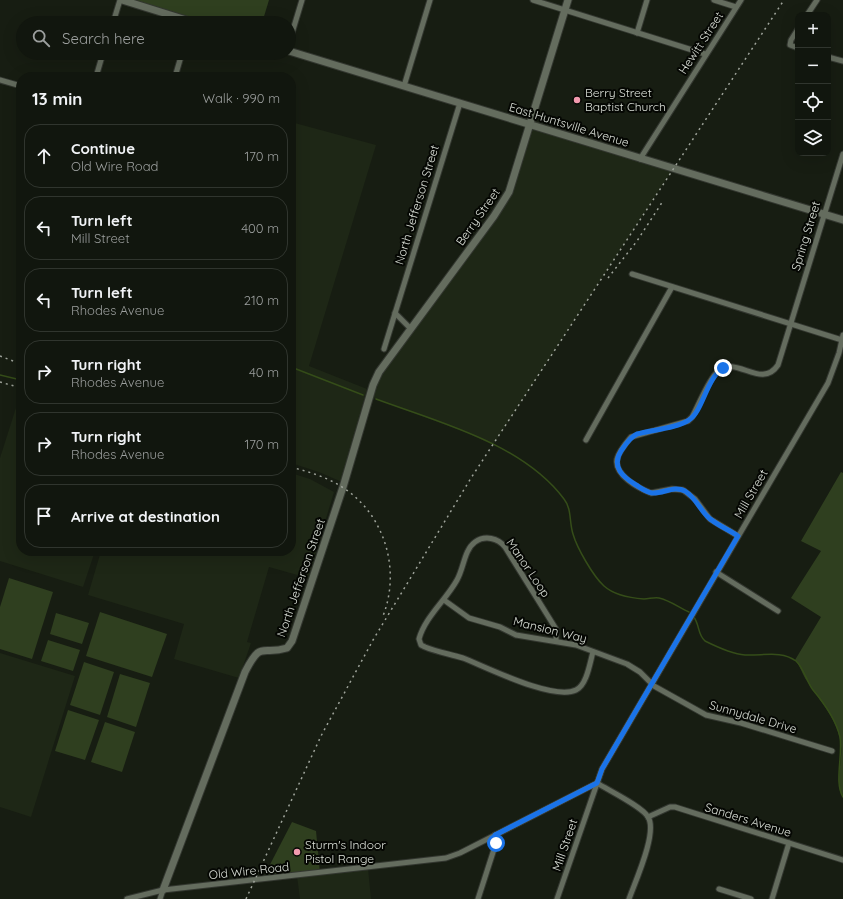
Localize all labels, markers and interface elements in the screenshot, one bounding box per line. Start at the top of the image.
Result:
street label: Hewitt Street [675,9,726,77]
map controls [795,12,831,156]
button: + [795,12,831,48]
search box [16,16,296,60]
icon: search [30,27,52,49]
text: Search here [62,29,145,48]
button: − [795,48,831,84]
button: locate [795,84,831,120]
place label: Berry Street Baptist Church [585,85,666,114]
text: 13 min [32,88,82,109]
text: Walk · 990 m [202,90,280,106]
marker: Berry Street Baptist Church [572,95,582,105]
street label: East Huntsville Avenue [507,99,631,150]
button: layers [795,120,831,156]
text: Continue [71,139,135,158]
street label: North Jefferson Street [391,143,442,267]
icon: ahead [33,145,55,167]
text: 170 m [244,148,279,164]
text: Old Wire Road [71,158,158,174]
street label: Berry Street [452,185,503,248]
street label: Spring Street [788,199,823,272]
text: Turn left [71,211,133,230]
icon: left [33,217,55,239]
text: 400 m [241,220,279,236]
text: Mill Street [71,230,130,246]
text: Turn left [71,283,133,302]
icon: left [33,289,55,311]
text: 210 m [244,292,279,308]
text: Rhodes Avenue [71,302,164,318]
text: Turn right [71,355,142,374]
route end [714,359,732,377]
icon: right [33,361,55,383]
text: 40 m [249,364,279,380]
text: Rhodes Avenue [71,374,164,390]
text: Turn right [71,427,142,446]
icon: right [33,433,55,455]
text: 170 m [244,436,279,452]
text: Rhodes Avenue [71,446,164,462]
street label: Mill Street [731,467,771,521]
icon: arrive [33,505,55,527]
text: Arrive at destination [71,507,220,526]
street label: North Jefferson Street [273,517,328,639]
street label: Manor Loop [503,536,553,600]
street label: Mansion Way [512,613,589,646]
street label: Sunnydale Drive [708,697,799,736]
street label: Sanders Avenue [703,799,793,840]
street label: Mill Street [549,817,580,873]
route start [487,834,505,852]
place label: Sturm's Indoor Pistol Range [305,837,386,866]
marker: Sturm's Indoor Pistol Range [292,847,302,857]
street label: Old Wire Road [208,859,290,882]

